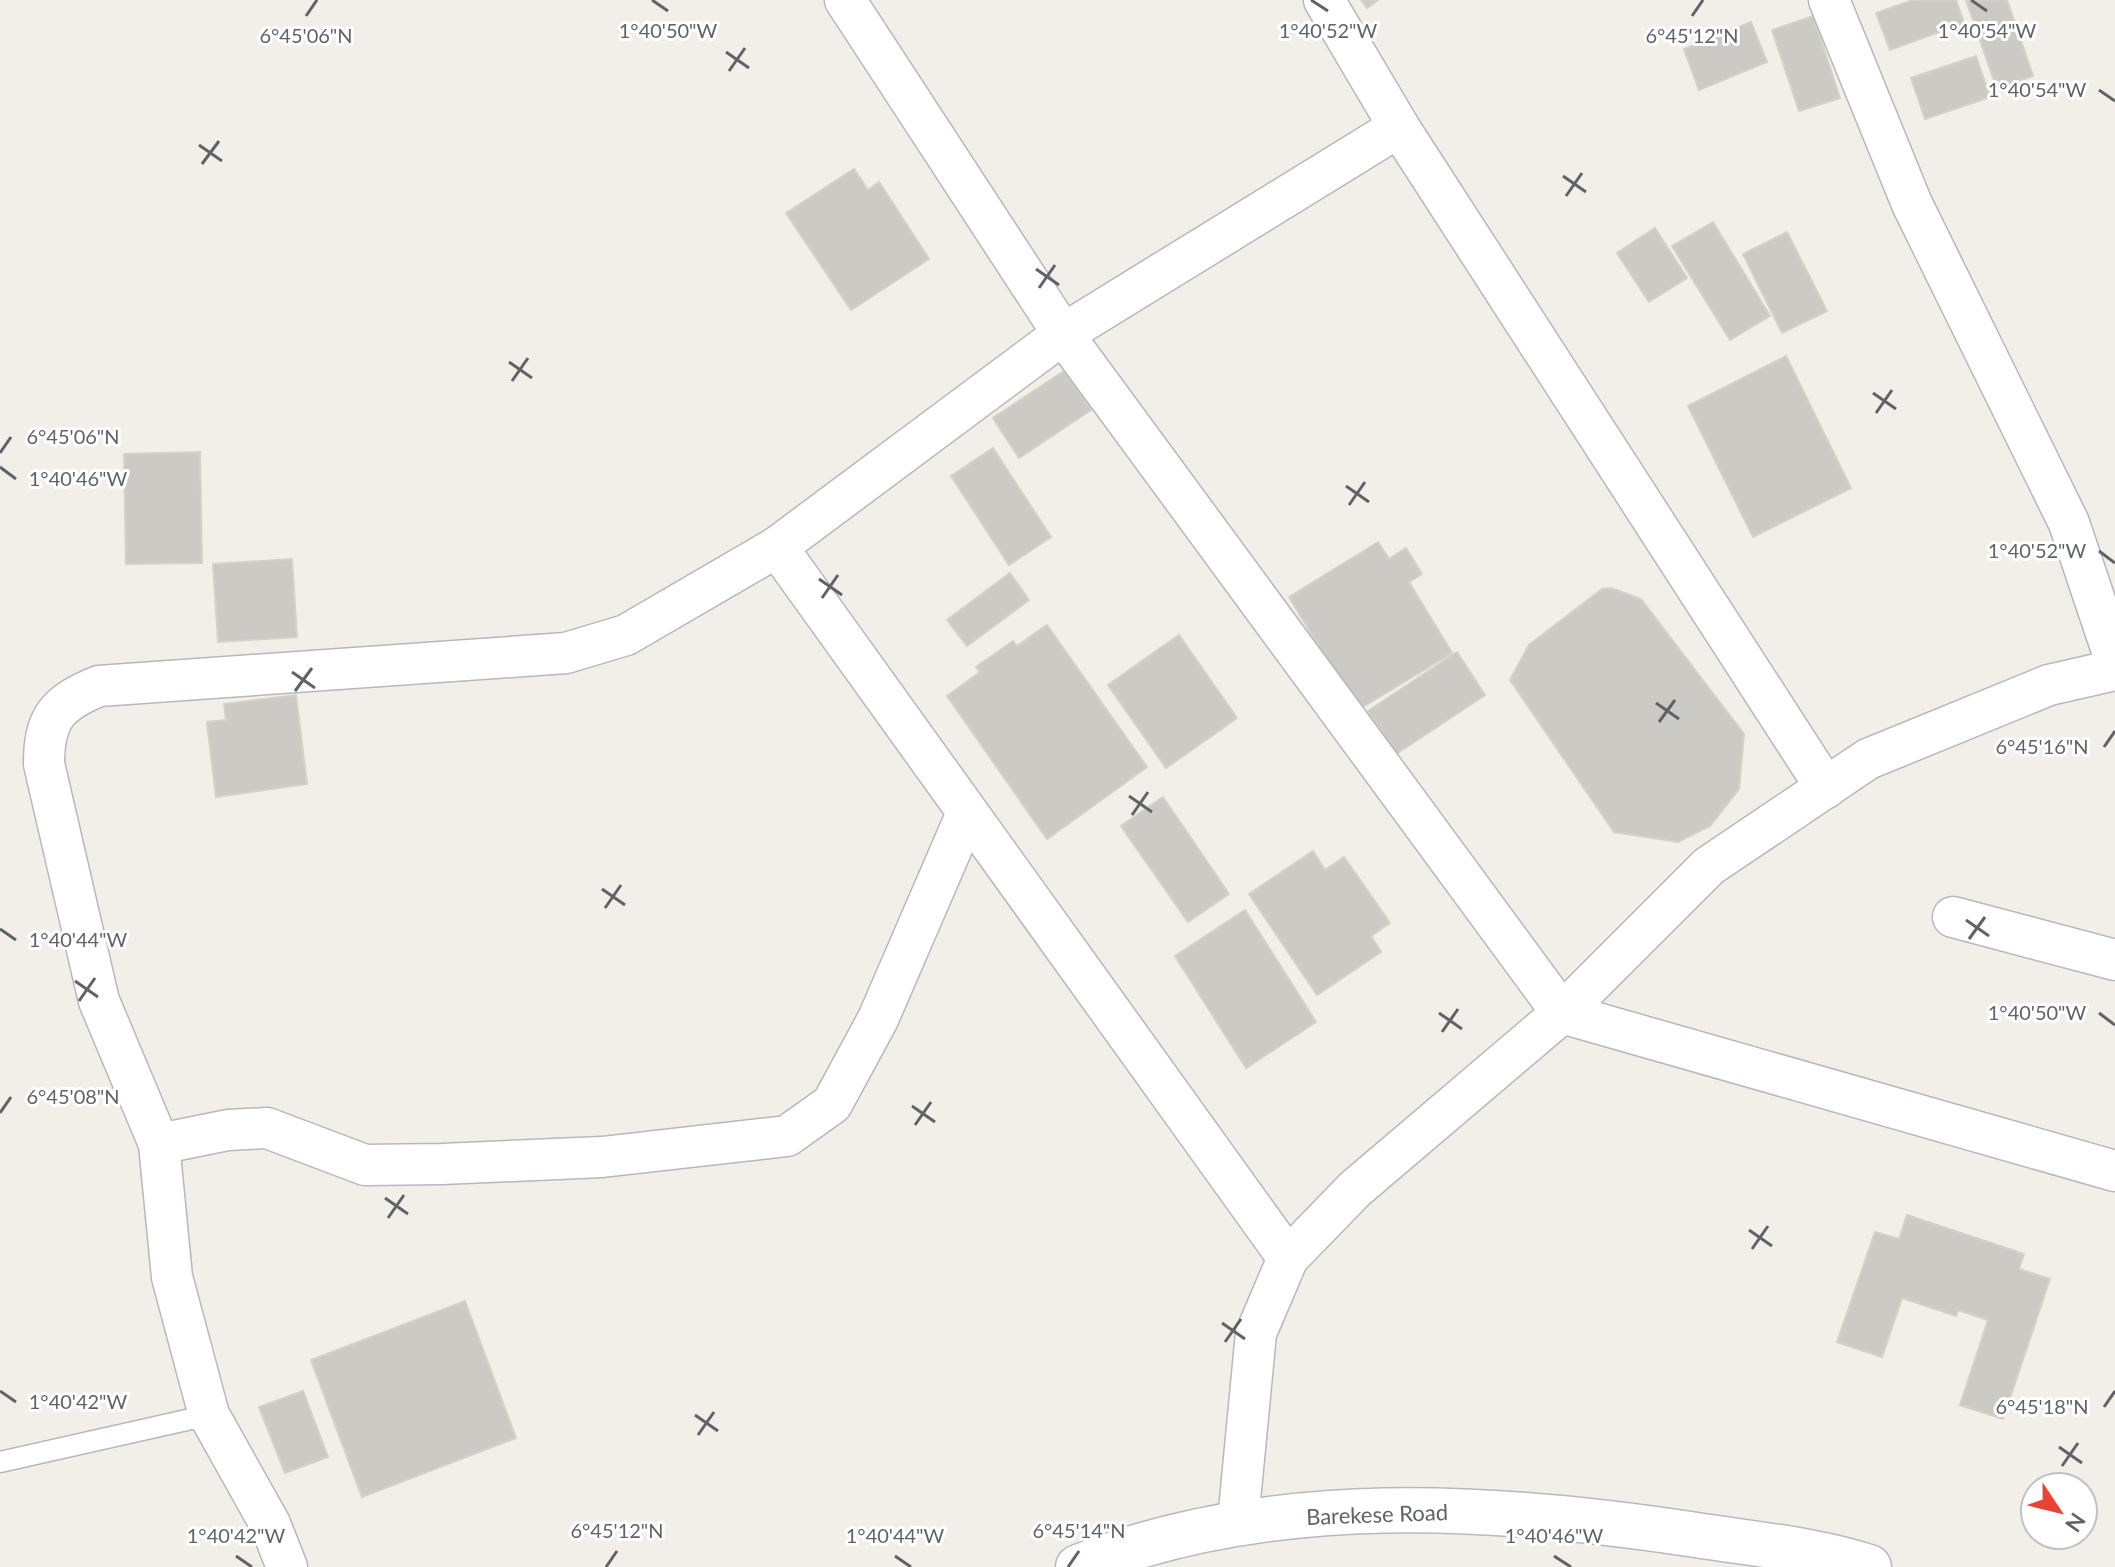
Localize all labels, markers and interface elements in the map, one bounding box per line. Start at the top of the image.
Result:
text: 1°40'50"W [619,18,718,42]
text: 1°40'52"W [1279,18,1378,42]
text: 1°40'54"W [1938,18,2037,42]
text: 6°45'06"N [259,23,353,47]
text: 6°45'12"N [1645,23,1739,47]
text: 1°40'54"W [1988,77,2087,101]
text: 6°45'06"N [26,424,120,448]
text: 1°40'46"W [29,466,128,490]
text: 1°40'52"W [1988,538,2087,562]
text: 6°45'16"N [1995,734,2089,758]
text: 1°40'44"W [29,927,128,951]
text: 1°40'50"W [1988,1000,2087,1024]
text: 6°45'08"N [26,1084,120,1108]
text: 1°40'42"W [29,1389,128,1413]
text: 6°45'18"N [1995,1394,2089,1418]
north arrow [2019,1471,2099,1551]
street label: Barekese Road [1306,1498,1448,1530]
text: N [2060,1508,2092,1537]
text: 6°45'12"N [570,1518,664,1542]
text: 6°45'14"N [1032,1518,1126,1542]
text: 1°40'42"W [187,1523,286,1547]
text: 1°40'44"W [846,1523,945,1547]
text: 1°40'46"W [1505,1523,1604,1547]

